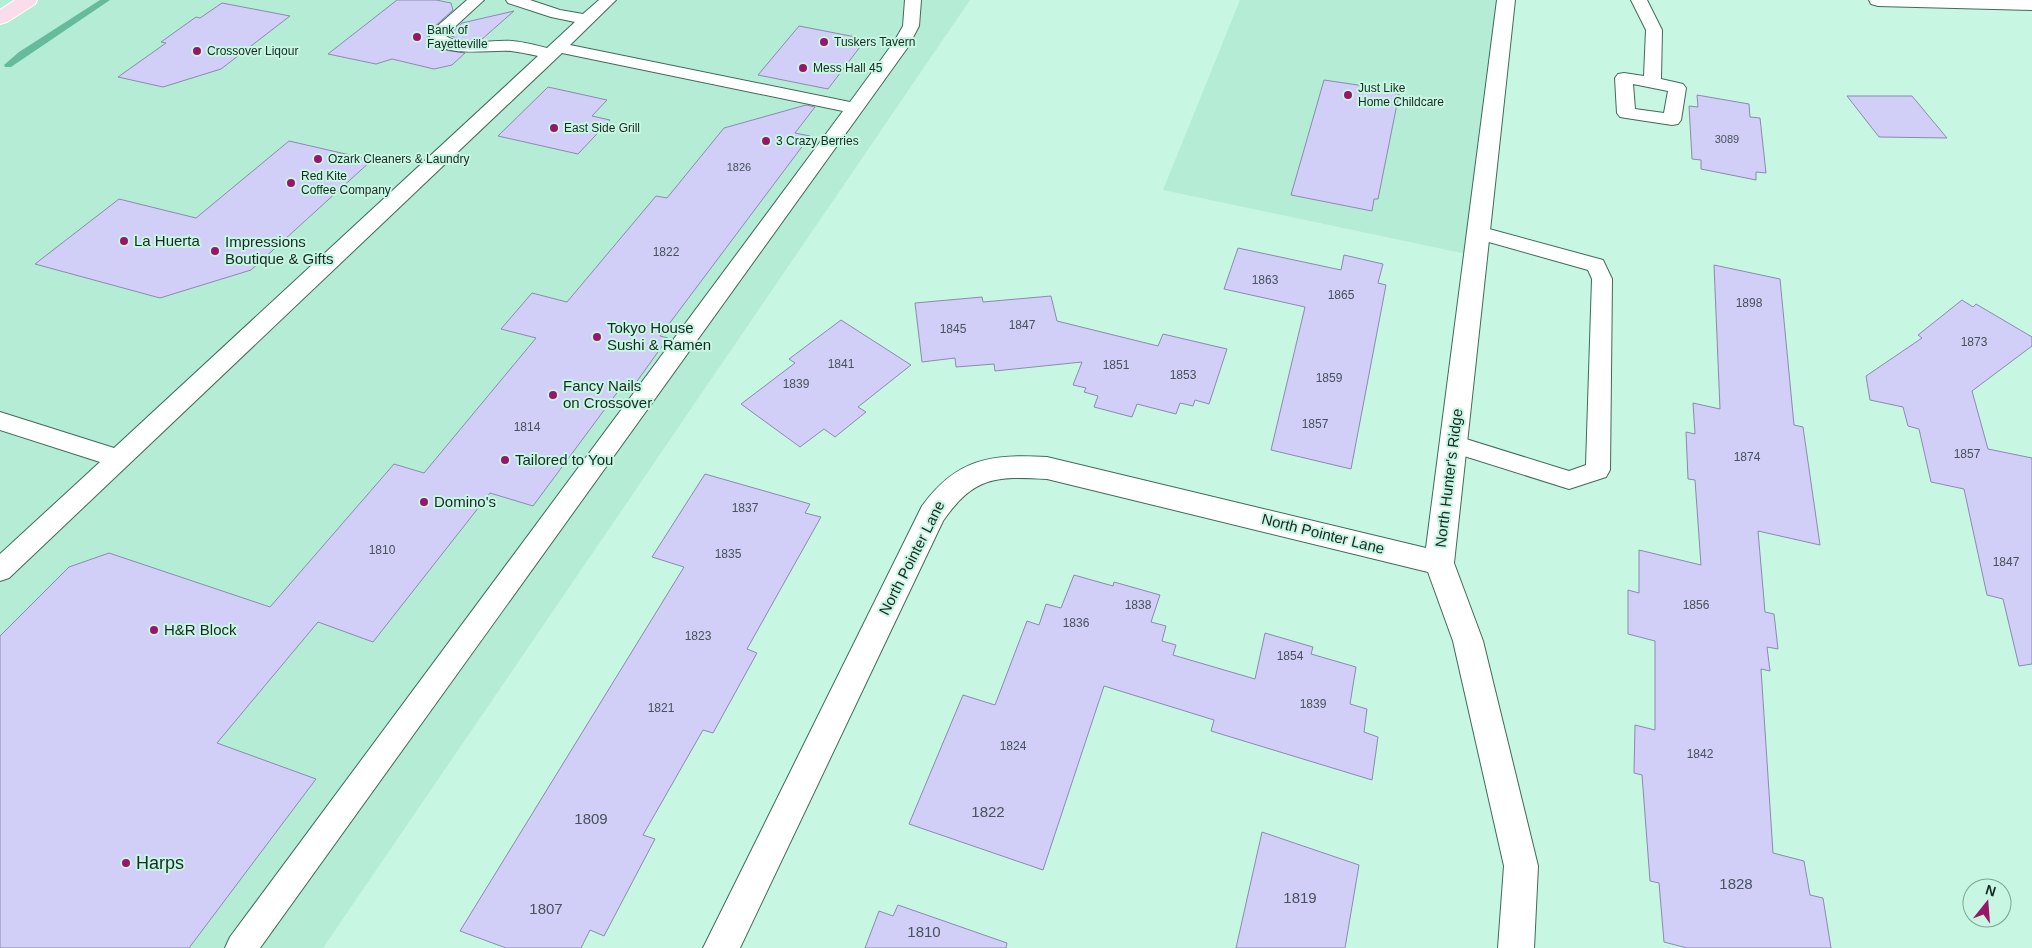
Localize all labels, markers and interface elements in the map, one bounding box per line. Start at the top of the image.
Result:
place label: Bank of Fayetteville [427,23,488,51]
marker: Bank of Fayetteville [411,31,423,43]
place label: Tuskers Tavern [834,35,915,49]
marker: Tuskers Tavern [818,36,830,48]
place label: Crossover Liqour [207,44,298,58]
marker: Crossover Liqour [191,45,203,57]
place label: Mess Hall 45 [813,61,883,75]
marker: Mess Hall 45 [797,62,809,74]
place label: Just Like Home Childcare [1358,81,1444,109]
marker: Just Like Home Childcare [1342,89,1354,101]
place label: East Side Grill [564,121,640,135]
marker: East Side Grill [548,122,560,134]
house number: 3089 [1715,133,1739,145]
place label: 3 Crazy Berries [776,134,859,148]
marker: 3 Crazy Berries [760,135,772,147]
place label: Ozark Cleaners & Laundry [328,152,469,166]
marker: Ozark Cleaners & Laundry [312,153,324,165]
house number: 1826 [727,161,751,173]
place label: Red Kite Coffee Company [301,169,391,197]
marker: Red Kite Coffee Company [285,177,297,189]
place label: La Huerta [134,232,201,249]
place label: Impressions Boutique & Gifts [225,233,333,267]
marker: La Huerta [118,235,130,247]
marker: Impressions Boutique & Gifts [209,245,221,257]
house number: 1822 [653,245,680,259]
house number: 1863 [1252,273,1279,287]
house number: 1865 [1328,288,1355,302]
house number: 1898 [1736,296,1763,310]
house number: 1847 [1009,318,1036,332]
place label: Tokyo House Sushi & Ramen [607,319,711,353]
house number: 1845 [940,322,967,336]
marker: Tokyo House Sushi & Ramen [591,331,603,343]
house number: 1873 [1961,335,1988,349]
house number: 1841 [828,357,855,371]
house number: 1851 [1103,358,1130,372]
house number: 1853 [1170,368,1197,382]
house number: 1859 [1316,371,1343,385]
place label: Fancy Nails on Crossover [563,377,652,411]
house number: 1839 [783,377,810,391]
marker: Fancy Nails on Crossover [547,389,559,401]
street label: North Hunter's Ridge [1432,408,1465,548]
house number: 1857 [1302,417,1329,431]
house number: 1814 [514,420,541,434]
house number: 1857 [1954,447,1981,461]
house number: 1874 [1734,450,1761,464]
place label: Tailored to You [515,451,613,468]
marker: Tailored to You [499,454,511,466]
place label: Domino's [434,493,496,510]
marker: Domino's [418,496,430,508]
street label: North Pointer Lane [875,498,948,618]
house number: 1837 [732,501,759,515]
street label: North Pointer Lane [1260,510,1386,557]
house number: 1810 [369,543,396,557]
house number: 1835 [715,547,742,561]
house number: 1847 [1993,555,2020,569]
house number: 1838 [1125,598,1152,612]
house number: 1856 [1683,598,1710,612]
house number: 1836 [1063,616,1090,630]
place label: H&R Block [164,621,237,638]
marker: H&R Block [148,624,160,636]
house number: 1823 [685,629,712,643]
house number: 1854 [1277,649,1304,663]
house number: 1839 [1300,697,1327,711]
house number: 1821 [648,701,675,715]
house number: 1824 [1000,739,1027,753]
house number: 1842 [1687,747,1714,761]
house number: 1822 [971,803,1005,820]
house number: 1809 [574,810,608,827]
place label: Harps [136,853,184,873]
marker: Harps [120,857,132,869]
house number: 1828 [1719,875,1753,892]
north arrow [1962,878,2012,928]
text: N [1984,881,1998,900]
house number: 1819 [1283,889,1317,906]
house number: 1807 [529,900,563,917]
house number: 1810 [907,923,941,940]

